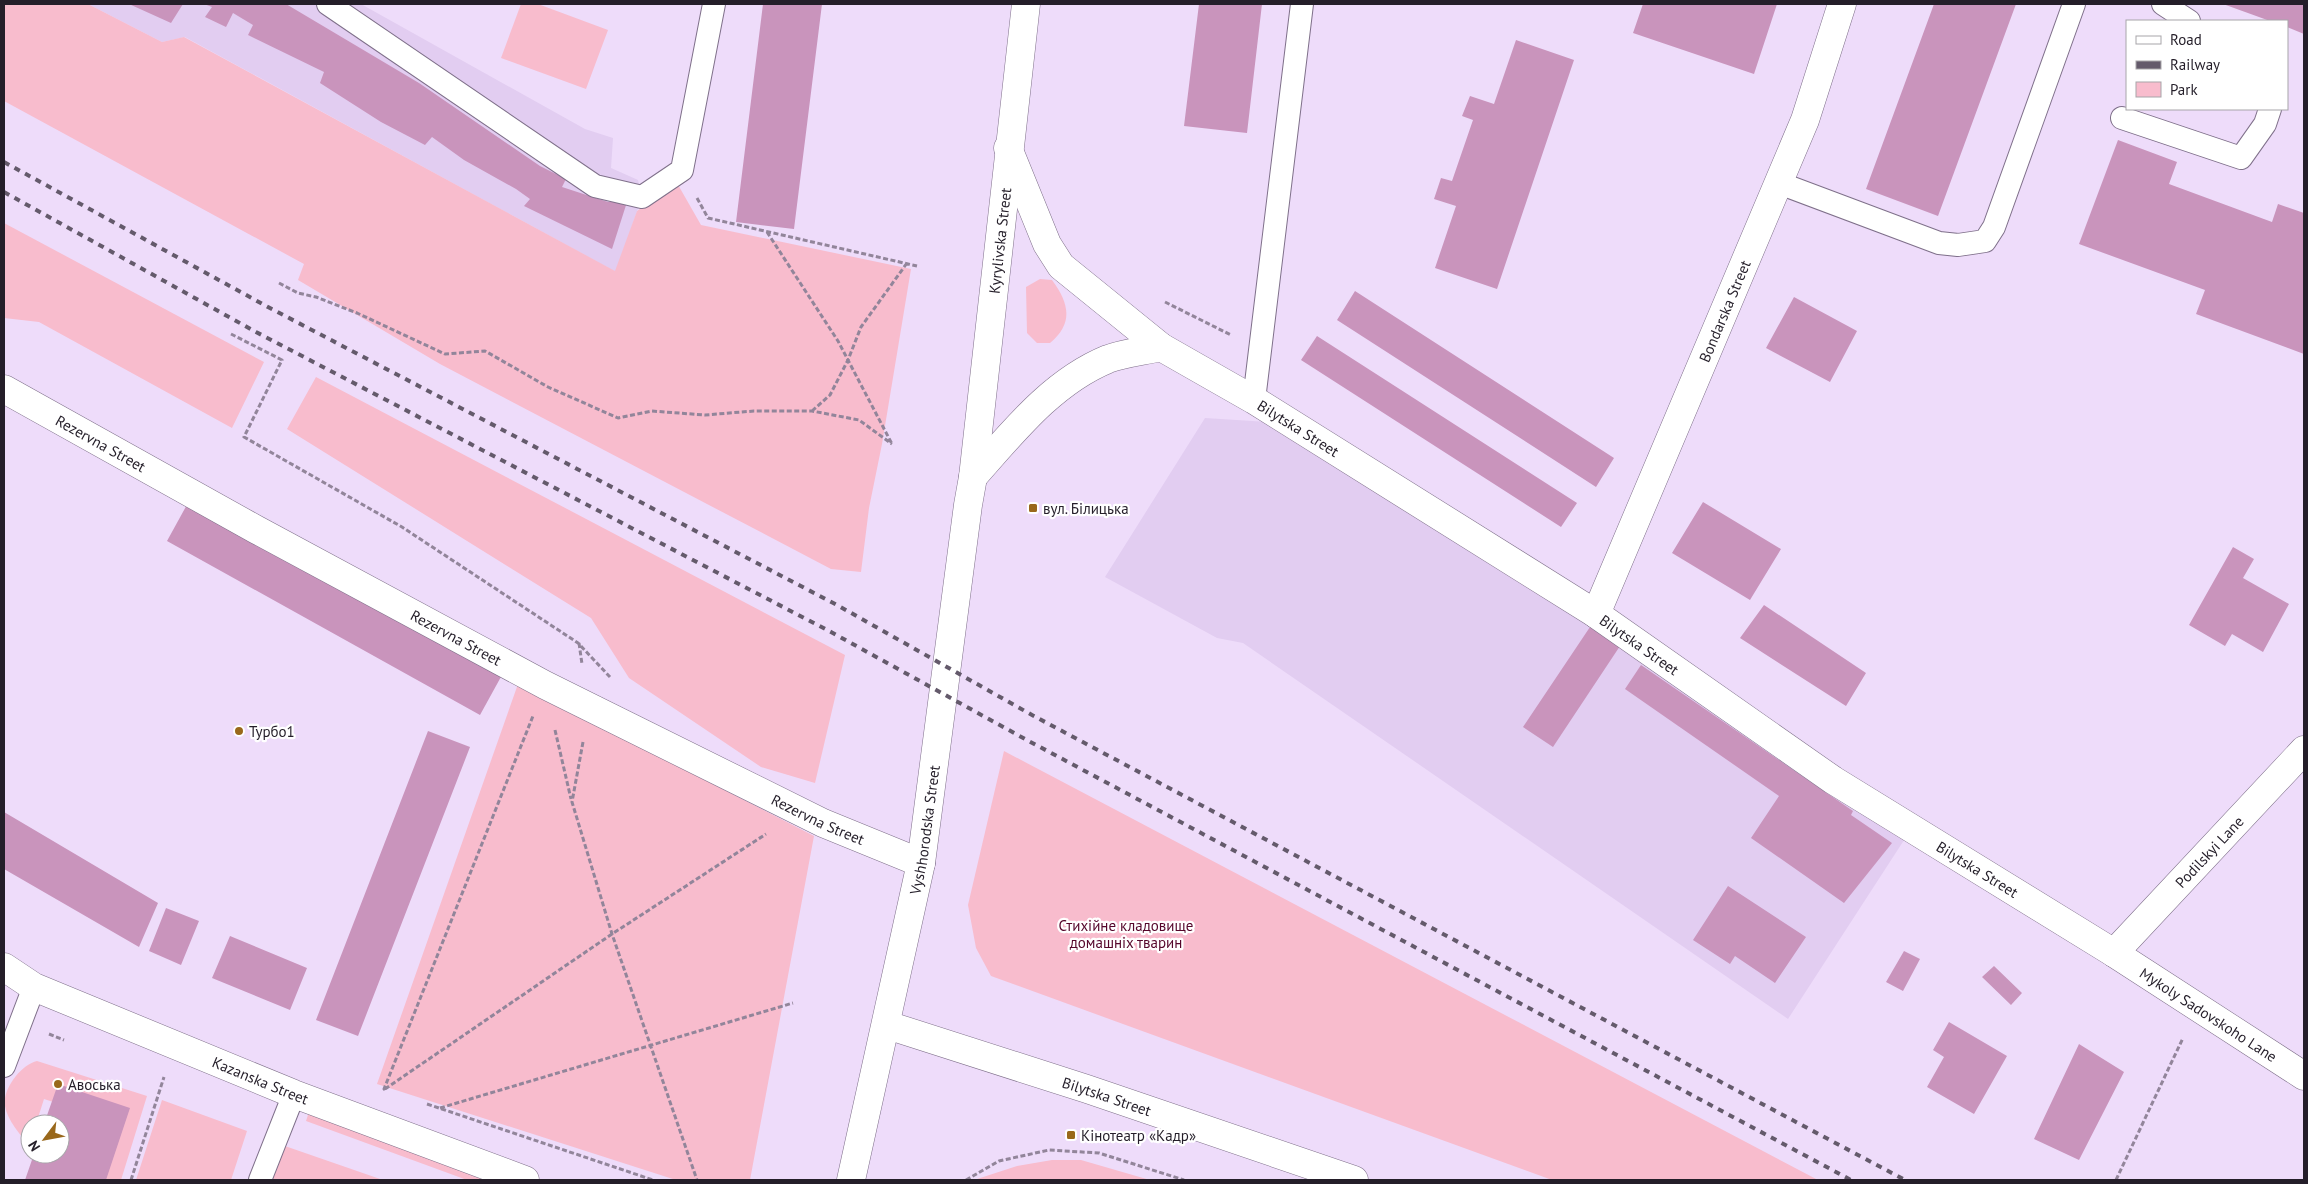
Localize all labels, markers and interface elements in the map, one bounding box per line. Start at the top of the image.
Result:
legend [2126,20,2288,110]
text: Road [2170,30,2202,49]
text: Railway [2170,55,2220,74]
text: Park [2170,80,2198,99]
street label: Kyrylivska Street [984,187,1015,295]
street label: Bondarska Street [1694,257,1754,365]
street label: Bilytska Street [1254,395,1343,461]
street label: Rezervna Street [53,410,149,476]
place label: вул. Білицька [1043,499,1129,518]
marker: вул. Білицька [1027,502,1039,514]
street label: Rezervna Street [408,605,505,669]
street label: Bilytska Street [1596,610,1683,679]
place label: Турбо1 [249,722,295,741]
marker: Турбо1 [233,725,245,737]
street label: Vyshhorodska Street [905,764,943,897]
street label: Rezervna Street [768,790,867,848]
street label: Podilskyi Lane [2171,812,2247,891]
street label: Bilytska Street [1933,837,2022,901]
park label: Стихійне кладовище домашніх тварин [1059,916,1193,952]
street label: Mykoly Sadovskoho Lane [2136,963,2281,1066]
street label: Kazanska Street [210,1052,311,1108]
street label: Bilytska Street [1060,1072,1154,1120]
place label: Авоська [68,1075,121,1094]
marker: Авоська [52,1078,64,1090]
north arrow [20,1114,70,1164]
place label: Кінотеатр «Кадр» [1081,1126,1196,1145]
marker: Кінотеатр «Кадр» [1065,1129,1077,1141]
text: N [24,1137,44,1155]

